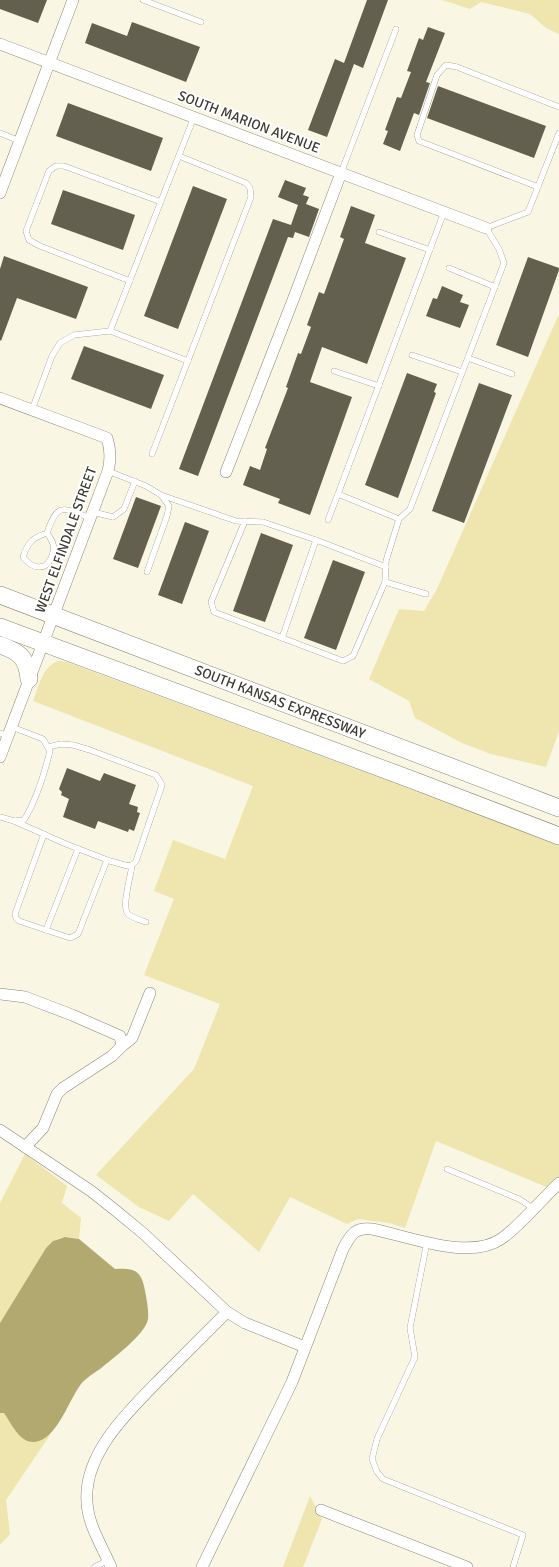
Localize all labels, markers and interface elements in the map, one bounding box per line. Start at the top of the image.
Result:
street label: SOUTH MARION AVENUE [176,87,322,157]
street label: WEST ELFINDALE STREET [32,465,100,615]
street label: SOUTH KANSAS EXPRESSWAY [192,662,368,742]

